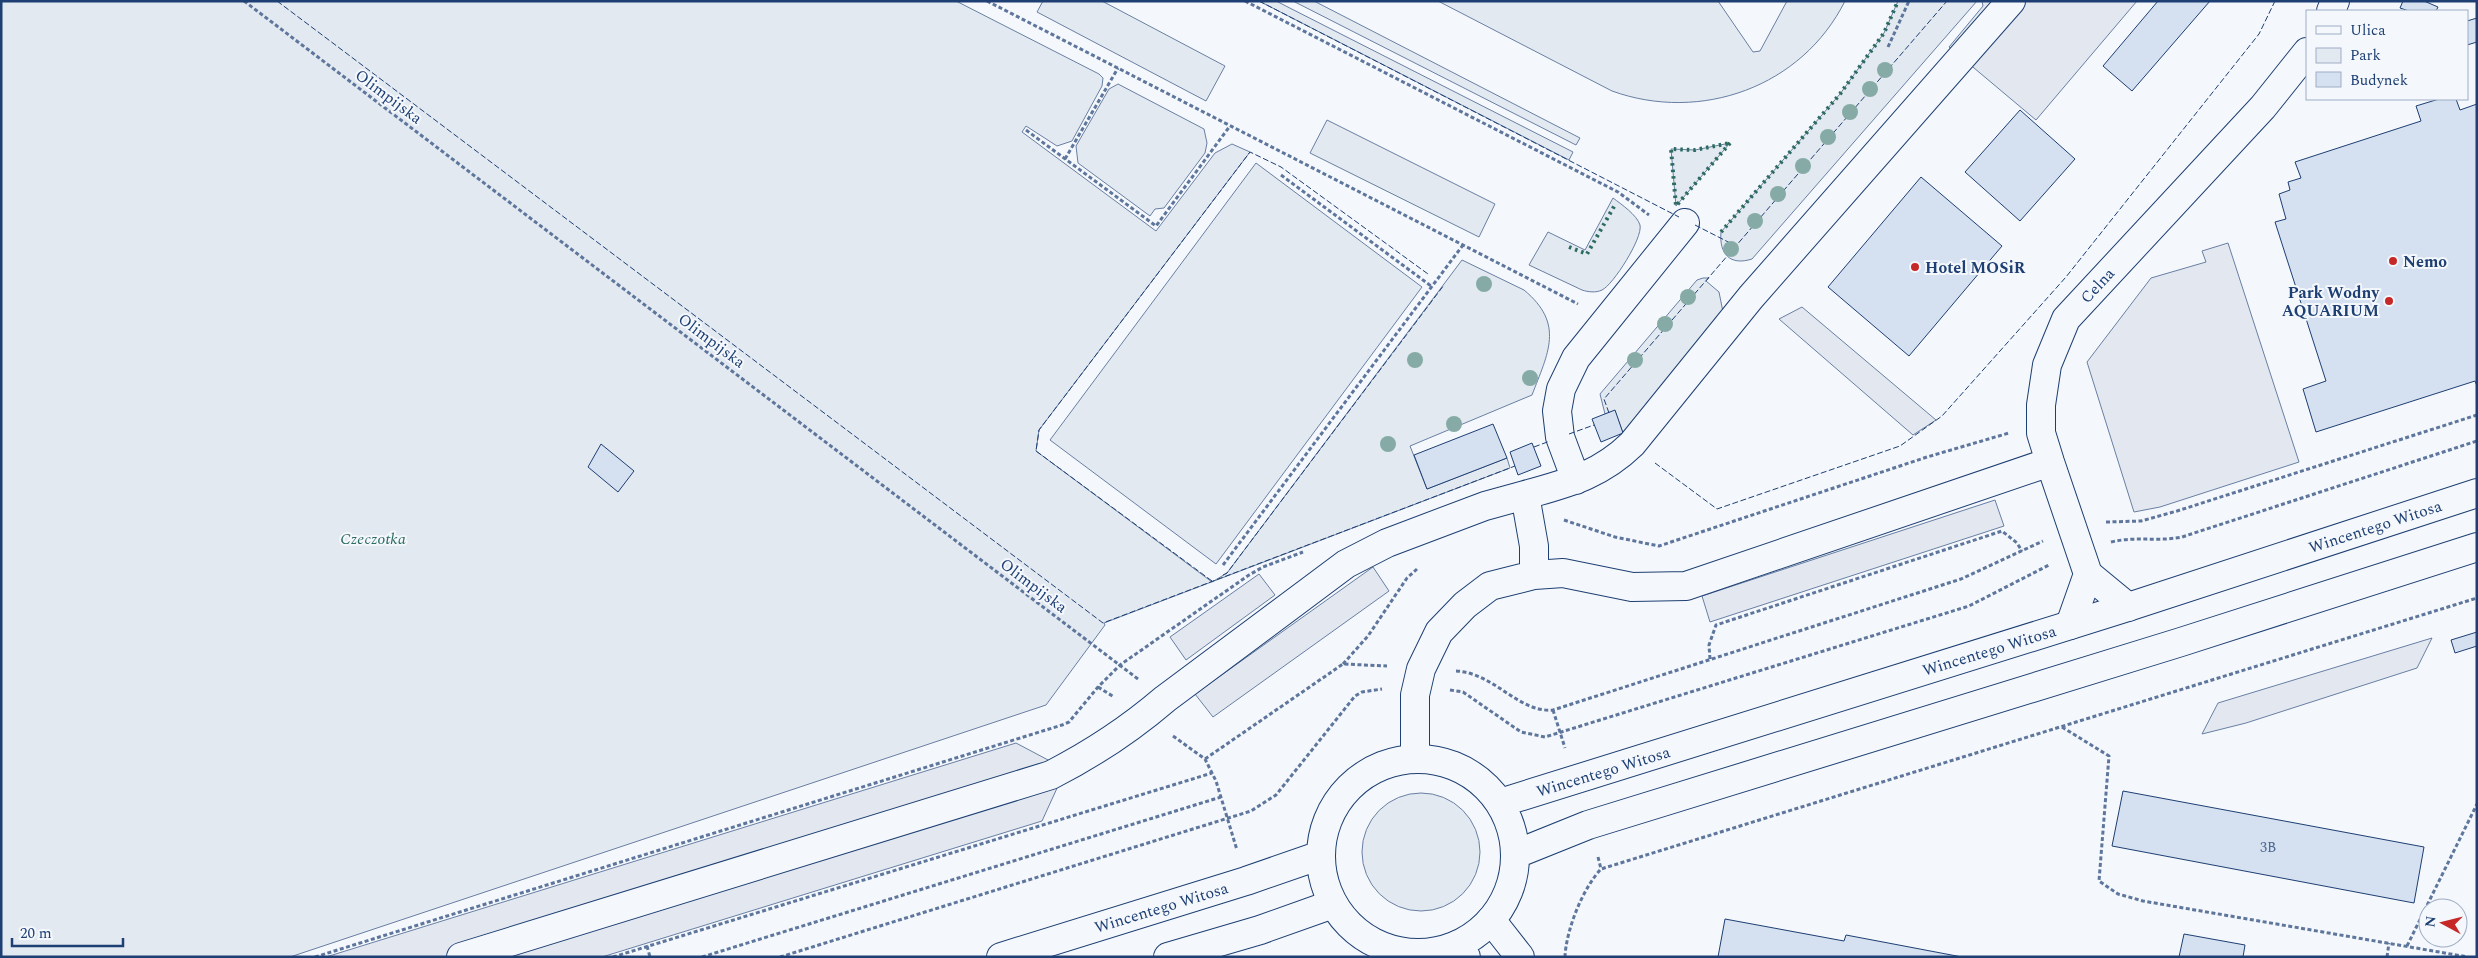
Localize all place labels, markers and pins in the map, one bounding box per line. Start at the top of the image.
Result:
place label: Nemo [2403,250,2447,274]
marker: Nemo [2387,255,2399,267]
place label: Hotel MOSiR [1925,256,2026,280]
marker: Hotel MOSiR [1909,261,1921,273]
place label: Park Wodny AQUARIUM [2282,281,2380,323]
marker: Park Wodny AQUARIUM [2383,295,2395,307]

